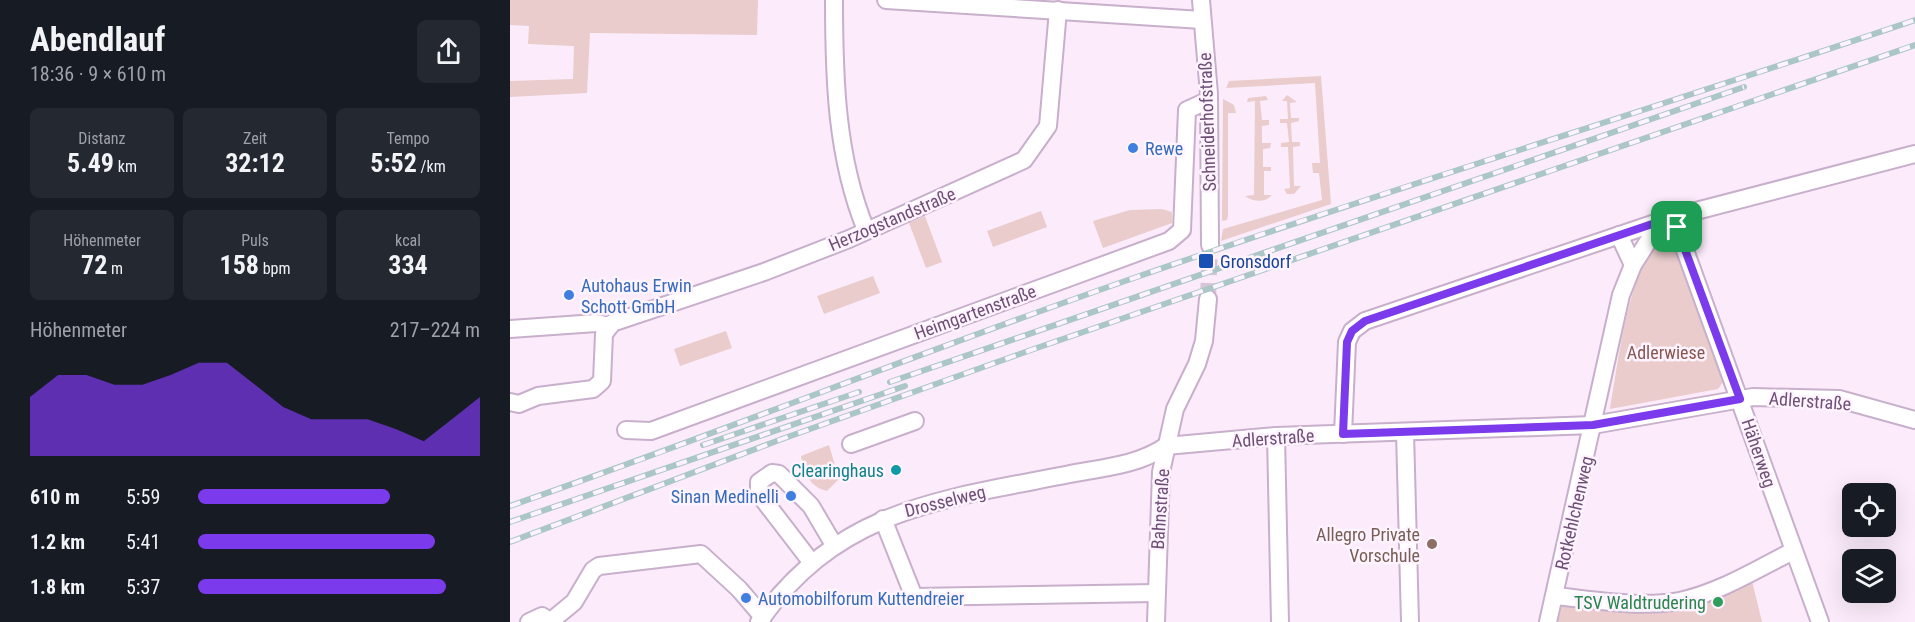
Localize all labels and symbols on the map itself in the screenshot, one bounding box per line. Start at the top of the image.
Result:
street label: Schneiderhofstraße [1194,52,1220,192]
place label: Rewe [1145,138,1183,159]
marker: Rewe [1126,141,1140,155]
street label: Herzogstandstraße [825,183,959,255]
pin [1651,201,1702,252]
place label: Gronsdorf [1220,251,1291,272]
marker: Gronsdorf [1197,252,1215,270]
place label: Autohaus Erwin Schott GmbH [581,275,692,317]
street label: Heimgartenstraße [911,280,1039,344]
marker: Autohaus Erwin Schott GmbH [562,288,576,302]
park label: Adlerwiese [1627,342,1705,363]
street label: Adlerstraße [1768,388,1852,414]
street label: Häherweg [1737,416,1781,490]
street label: Adlerstraße [1231,425,1315,451]
street label: Rotkehlchenweg [1551,454,1597,572]
place label: Clearinghaus [791,460,884,481]
marker: Clearinghaus [889,463,903,477]
street label: Bahnstraße [1147,468,1173,550]
street label: Drosselweg [902,481,988,521]
place label: Sinan Medinelli [671,486,779,507]
marker: Sinan Medinelli [784,489,798,503]
place label: Allegro Private Vorschule [1316,524,1420,566]
marker: Allegro Private Vorschule [1425,537,1439,551]
place label: Automobilforum Kuttendreier [758,588,965,609]
marker: Automobilforum Kuttendreier [739,591,753,605]
place label: TSV Waldtrudering [1574,592,1706,613]
marker: TSV Waldtrudering [1711,595,1725,609]

